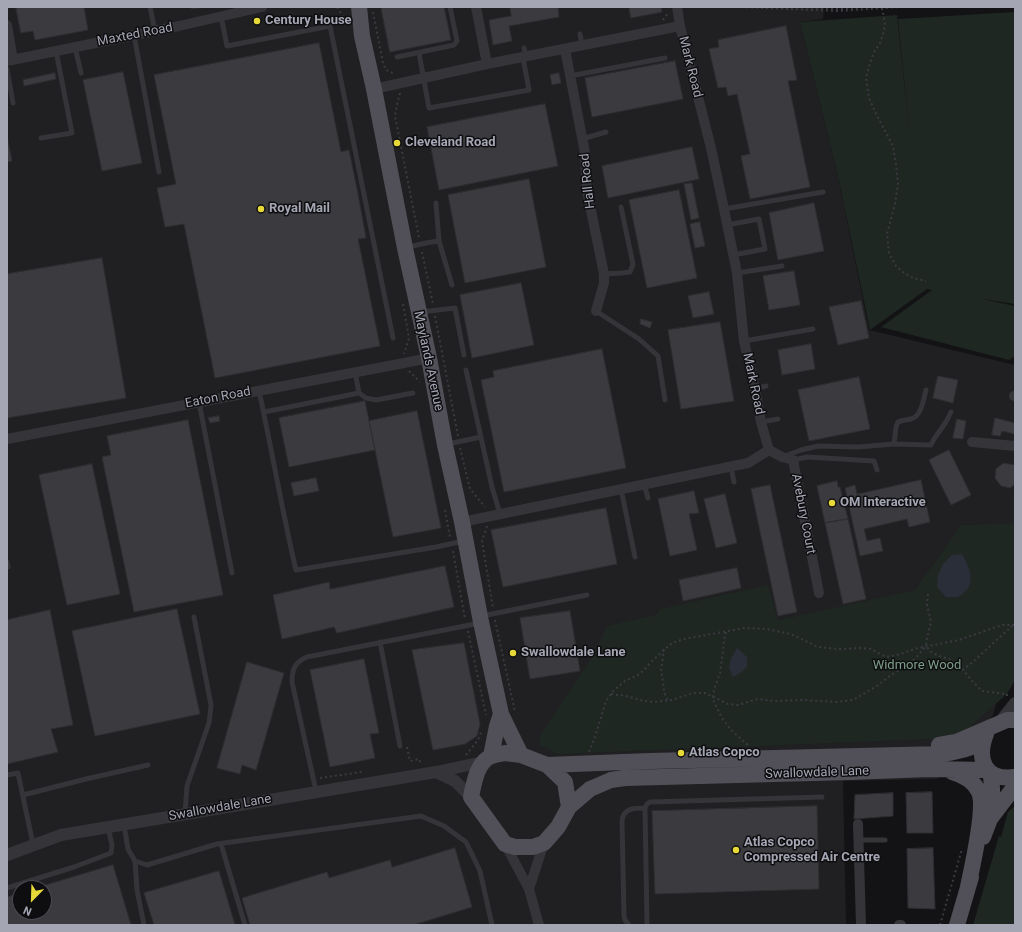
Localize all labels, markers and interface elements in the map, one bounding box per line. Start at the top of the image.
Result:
place label: Century House [265,13,352,29]
marker: Century House [252,16,262,26]
street label: Maxted Road [96,20,174,50]
street label: Mark Road [675,35,705,99]
place label: Cleveland Road [405,135,496,151]
marker: Cleveland Road [392,138,402,148]
street label: Hall Road [577,152,599,210]
place label: Royal Mail [269,201,330,217]
marker: Royal Mail [256,204,266,214]
street label: Maylands Avenue [410,310,446,412]
street label: Mark Road [739,352,767,416]
street label: Eaton Road [184,384,252,412]
street label: Avebury Court [788,472,818,556]
place label: OM Interactive [840,495,926,511]
marker: OM Interactive [827,498,837,508]
place label: Swallowdale Lane [521,645,626,661]
marker: Swallowdale Lane [508,648,518,658]
park label: Widmore Wood [873,658,961,674]
place label: Atlas Copco [689,745,760,761]
marker: Atlas Copco [676,748,686,758]
street label: Swallowdale Lane [765,763,869,783]
street label: Swallowdale Lane [167,791,273,825]
place label: Atlas Copco Compressed Air Centre [744,835,880,866]
marker: Atlas Copco Compressed Air Centre [731,845,741,855]
north arrow [12,880,52,920]
text: N [21,903,34,918]

